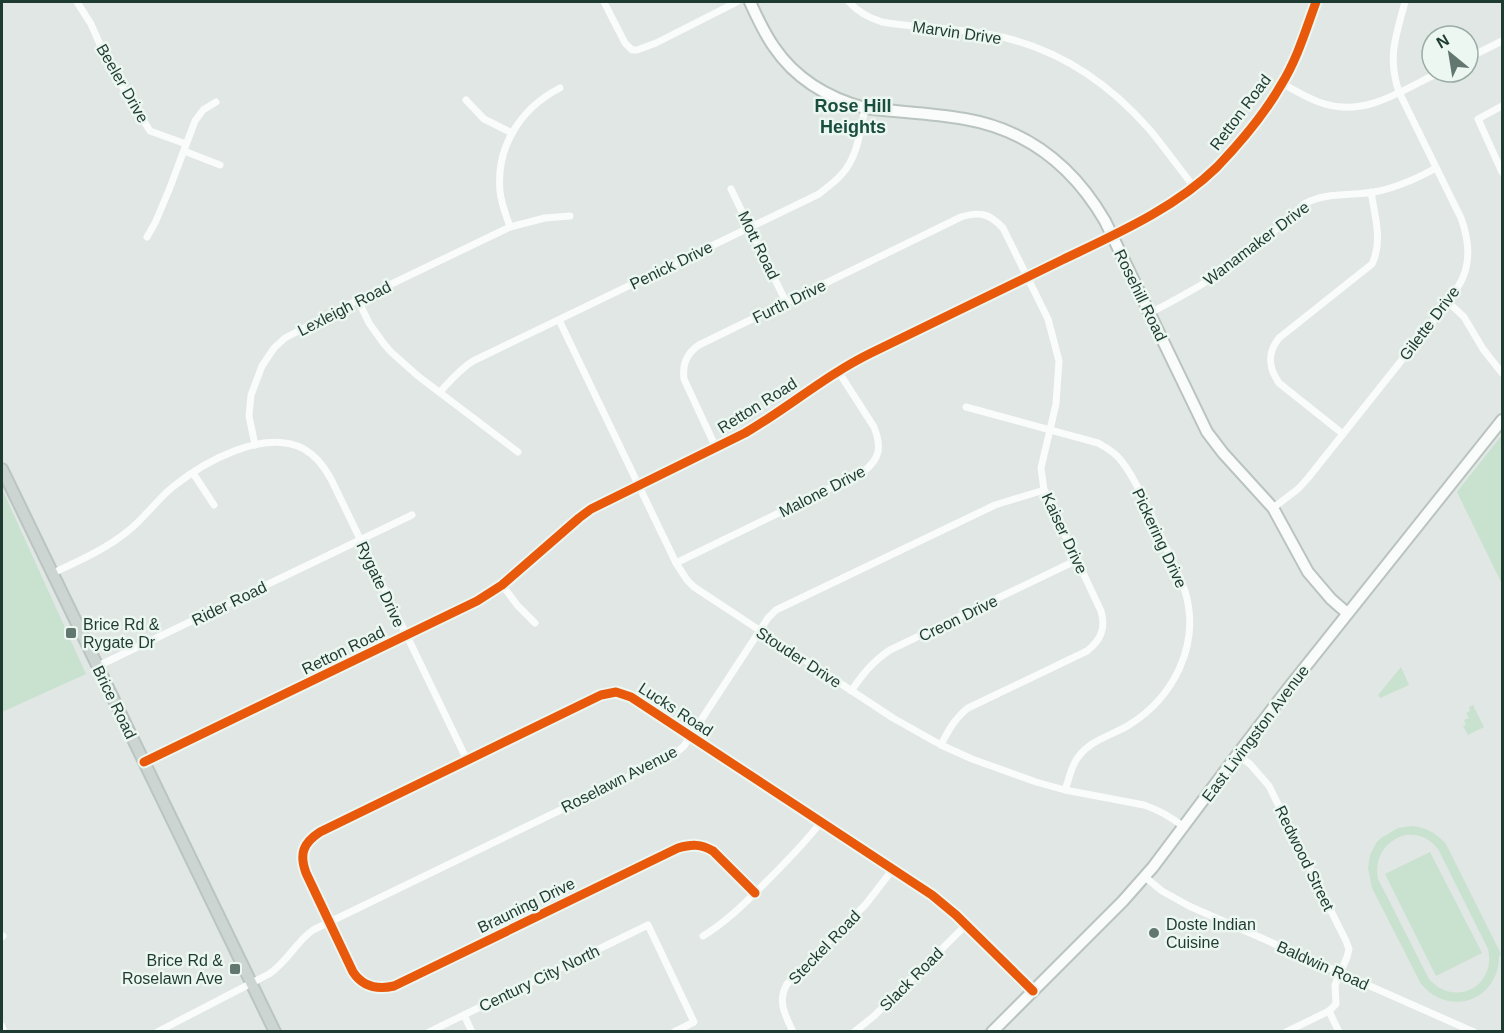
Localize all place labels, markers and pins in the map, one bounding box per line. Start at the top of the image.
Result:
place label: Brice Rd & Rygate Dr [83,616,160,651]
marker: Brice Rd & Rygate Dr [64,626,78,640]
place label: Doste Indian Cuisine [1166,916,1256,951]
marker: Doste Indian Cuisine [1147,926,1161,940]
place label: Brice Rd & Roselawn Ave [122,952,223,987]
marker: Brice Rd & Roselawn Ave [228,962,242,976]

